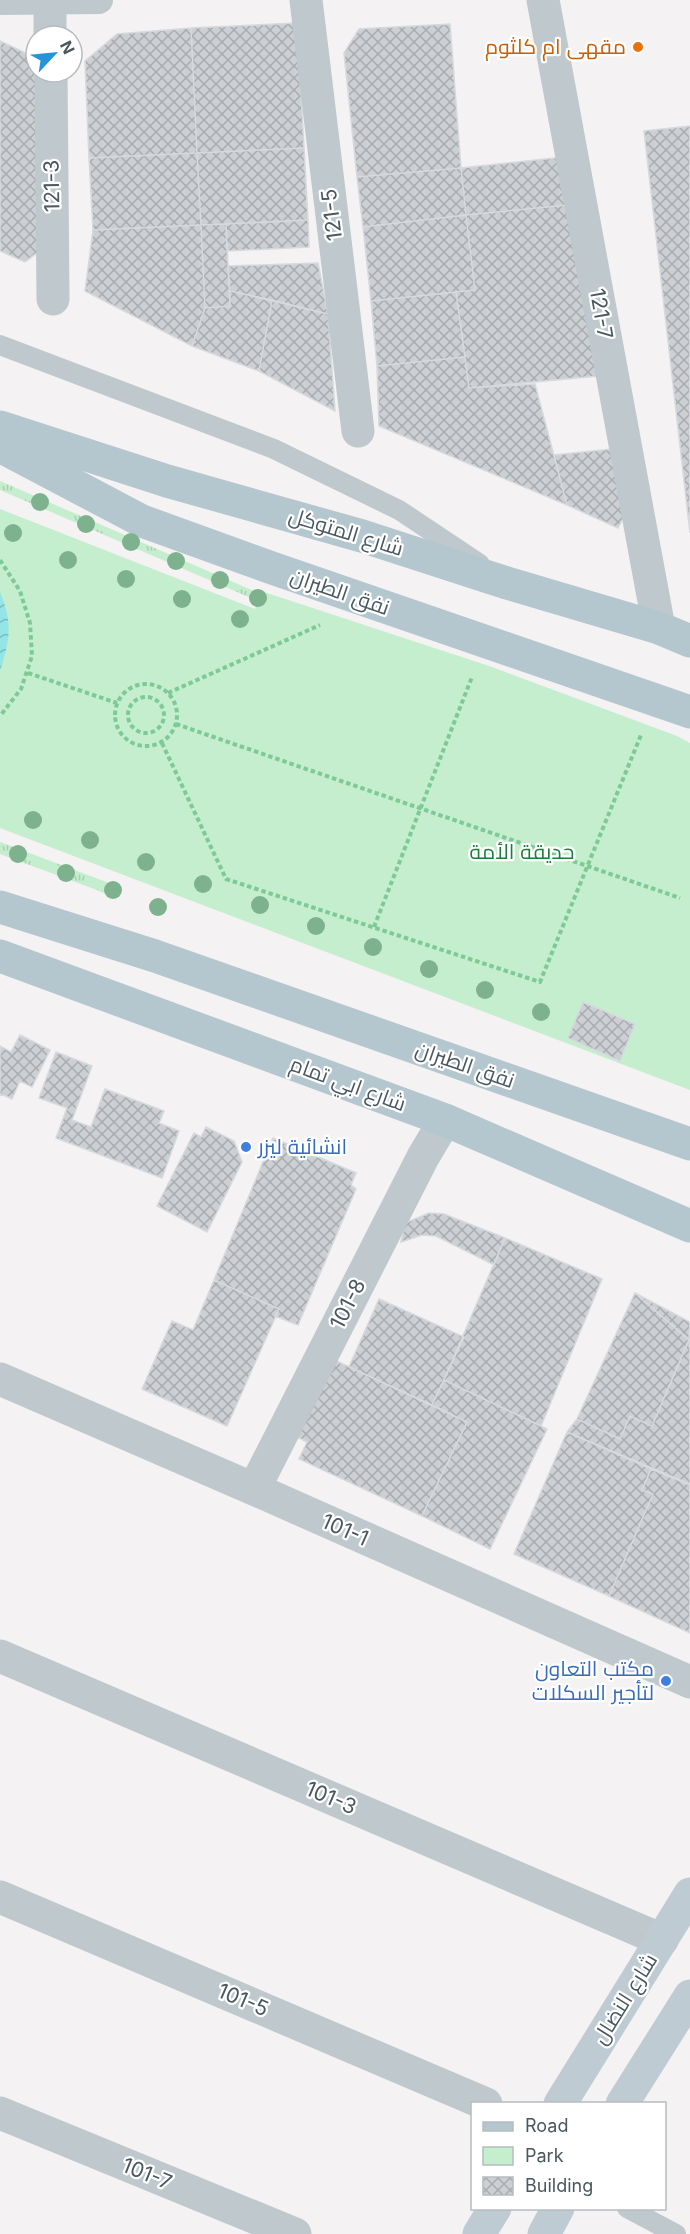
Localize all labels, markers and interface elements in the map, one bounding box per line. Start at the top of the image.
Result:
north arrow [24,24,84,84]
place label: مقهى ام كلثوم [485,34,626,61]
text: N [56,38,79,57]
marker: مقهى ام كلثوم [631,40,645,54]
street label: 121-3 [39,160,64,212]
street label: 121-5 [316,188,347,243]
street label: 121-7 [585,287,618,341]
street label: شارع المتوكل [285,502,406,563]
street label: نفق الطيران [287,563,393,621]
park label: حديقة الأمة [470,839,574,864]
street label: نفق الطيران [412,1036,518,1094]
street label: شارع ابي تمام [285,1051,410,1120]
place label: انشائية ليزر [257,1134,347,1159]
marker: انشائية ليزر [239,1140,253,1154]
street label: 101-8 [324,1274,371,1333]
street label: 101-1 [318,1508,372,1551]
place label: مكتب التعاون لتأجير السكلات [532,1656,654,1705]
marker: مكتب التعاون لتأجير السكلات [659,1674,673,1688]
street label: 101-3 [302,1776,360,1819]
street label: شارع النضال [587,1949,664,2050]
street label: 101-5 [214,1978,272,2021]
legend [471,2102,666,2210]
text: Road [525,2115,568,2136]
text: Park [525,2145,564,2166]
street label: 101-7 [119,2152,176,2195]
text: Building [525,2175,593,2196]

